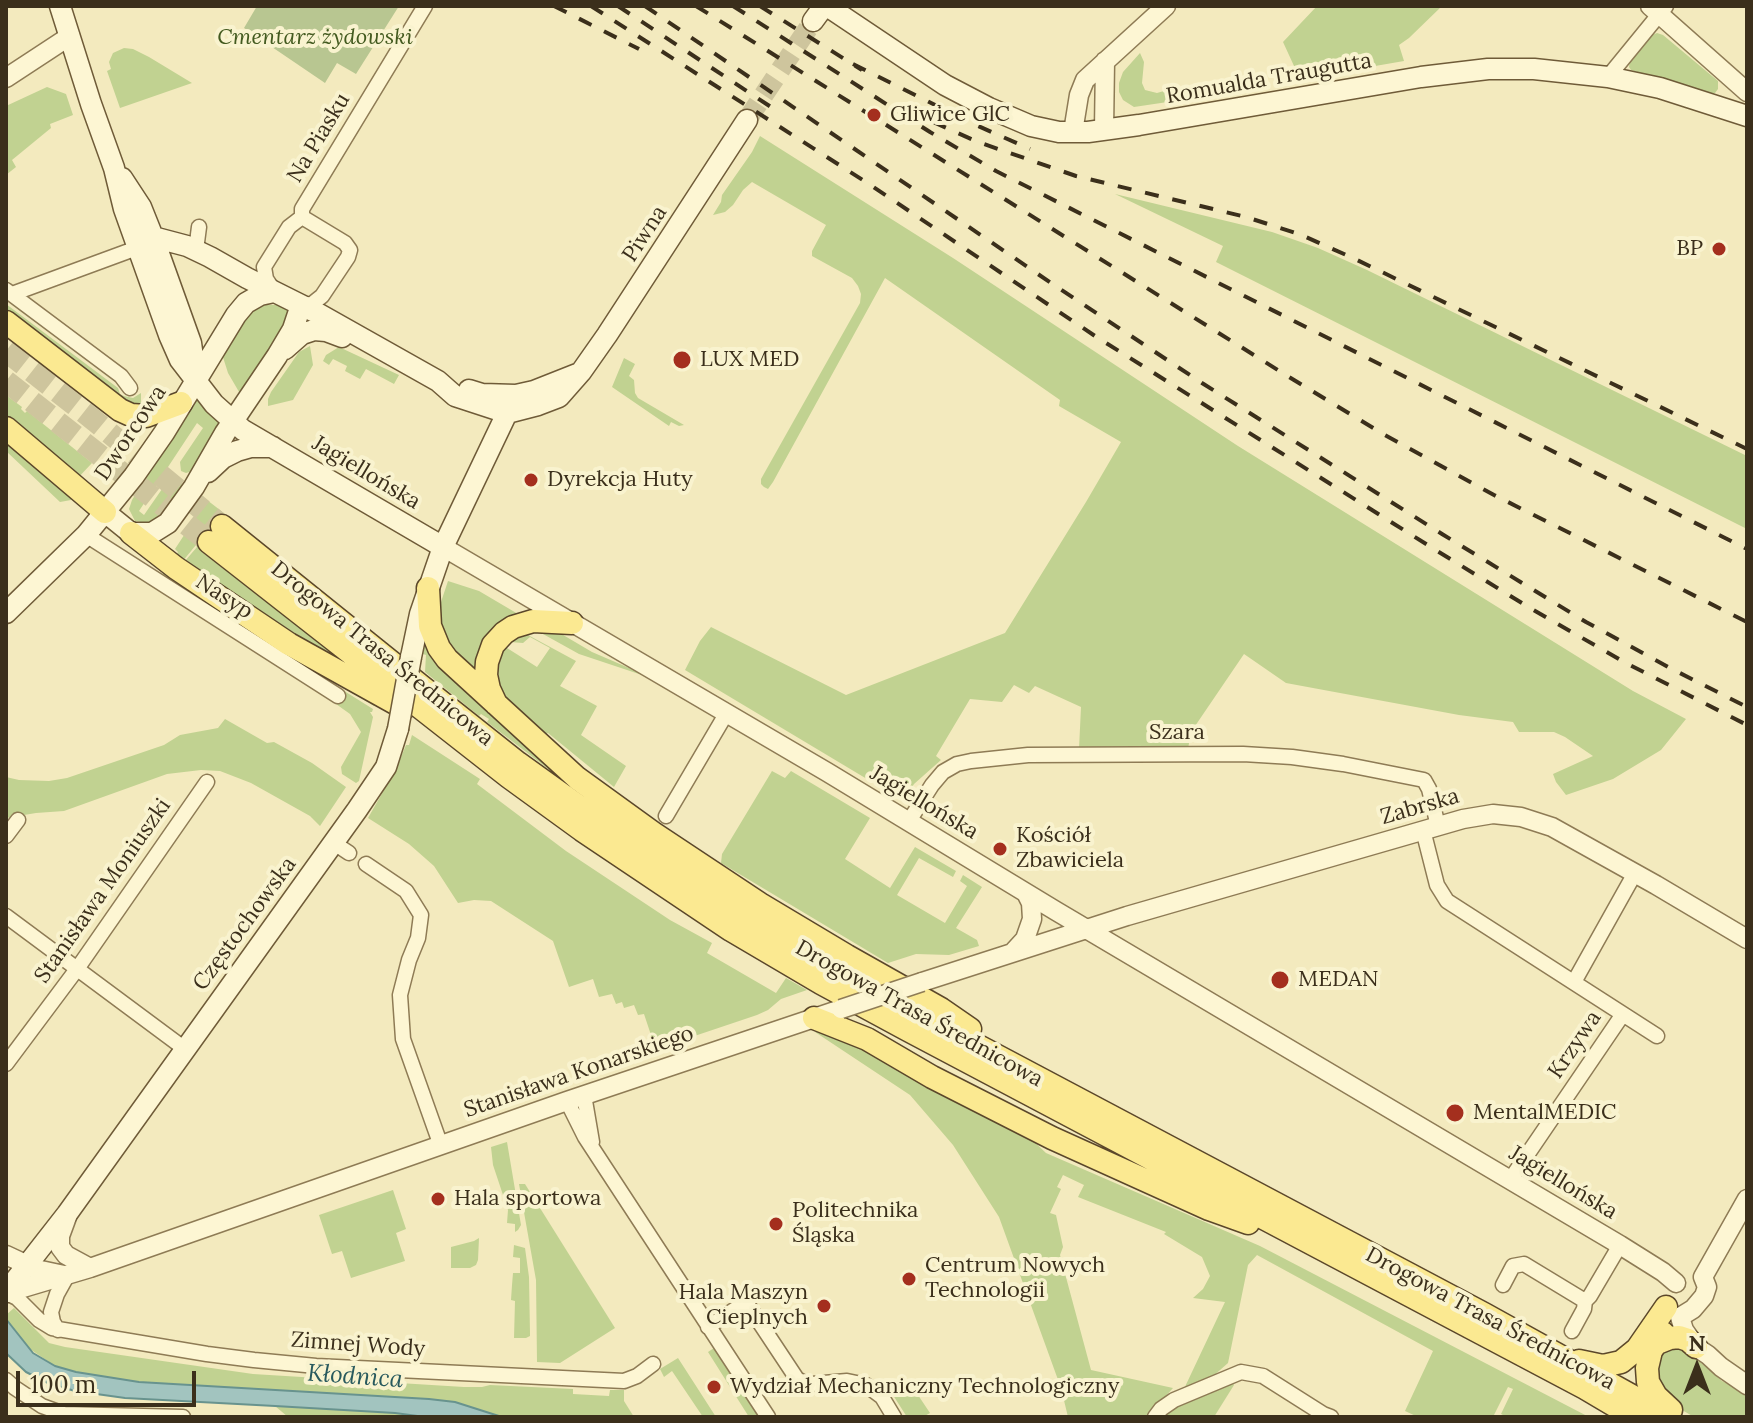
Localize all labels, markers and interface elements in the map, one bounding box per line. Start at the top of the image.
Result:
park label: Cmentarz żydowski [217,25,413,51]
street label: Romualda Traugutta [1164,48,1374,110]
street label: Na Piasku [282,88,356,188]
place label: Gliwice GlC [890,102,1010,128]
marker: Gliwice GlC [865,106,883,124]
street label: Piwna [617,201,673,267]
place label: BP [1676,236,1703,262]
marker: BP [1710,240,1728,258]
place label: LUX MED [700,347,799,373]
marker: LUX MED [671,349,693,371]
street label: Dworcowa [90,380,172,486]
street label: Jagiellońska [307,430,425,516]
place label: Dyrekcja Huty [547,467,693,493]
marker: Dyrekcja Huty [522,471,540,489]
street label: Drogowa Trasa Średnicowa [265,556,499,752]
street label: Nasyp [190,569,258,625]
street label: Szara [1149,720,1205,746]
street label: Jagiellońska [865,760,983,846]
street label: Zabrska [1378,783,1462,831]
street label: Stanisława Moniuszki [29,794,177,988]
place label: Kościół Zbawiciela [1016,823,1124,874]
marker: Kościół Zbawiciela [991,840,1009,858]
street label: Częstochowska [188,852,302,996]
street label: Drogowa Trasa Średnicowa [791,935,1047,1093]
place label: MEDAN [1298,967,1378,993]
marker: MEDAN [1269,969,1291,991]
street label: Krzywa [1543,1006,1607,1084]
street label: Stanisława Konarskiego [461,1020,697,1124]
place label: MentalMEDIC [1473,1100,1616,1126]
marker: MentalMEDIC [1444,1102,1466,1124]
street label: Jagiellońska [1504,1140,1622,1226]
place label: Hala sportowa [454,1186,601,1212]
marker: Hala sportowa [429,1190,447,1208]
place label: Politechnika Śląska [792,1198,918,1250]
marker: Politechnika Śląska [767,1215,785,1233]
street label: Drogowa Trasa Średnicowa [1361,1242,1619,1396]
place label: Centrum Nowych Technologii [925,1253,1105,1304]
marker: Centrum Nowych Technologii [900,1270,918,1288]
place label: Hala Maszyn Cieplnych [679,1280,808,1332]
marker: Hala Maszyn Cieplnych [815,1297,833,1315]
street label: Zimnej Wody [290,1327,426,1363]
north arrow [1657,1327,1737,1407]
text: N [1688,1329,1706,1357]
scale bar [20,1355,200,1405]
water label: Kłodnica [306,1359,404,1395]
text: 100 m [30,1369,96,1400]
place label: Wydział Mechaniczny Technologiczny [730,1374,1119,1400]
marker: Wydział Mechaniczny Technologiczny [705,1378,723,1396]

